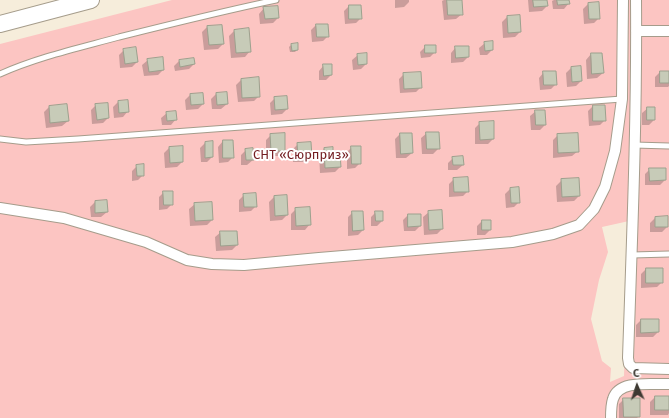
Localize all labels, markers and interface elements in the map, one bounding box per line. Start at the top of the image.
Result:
park label: СНТ «Сюрприз» [253,147,349,163]
north arrow [617,366,657,406]
text: С [633,367,640,380]

